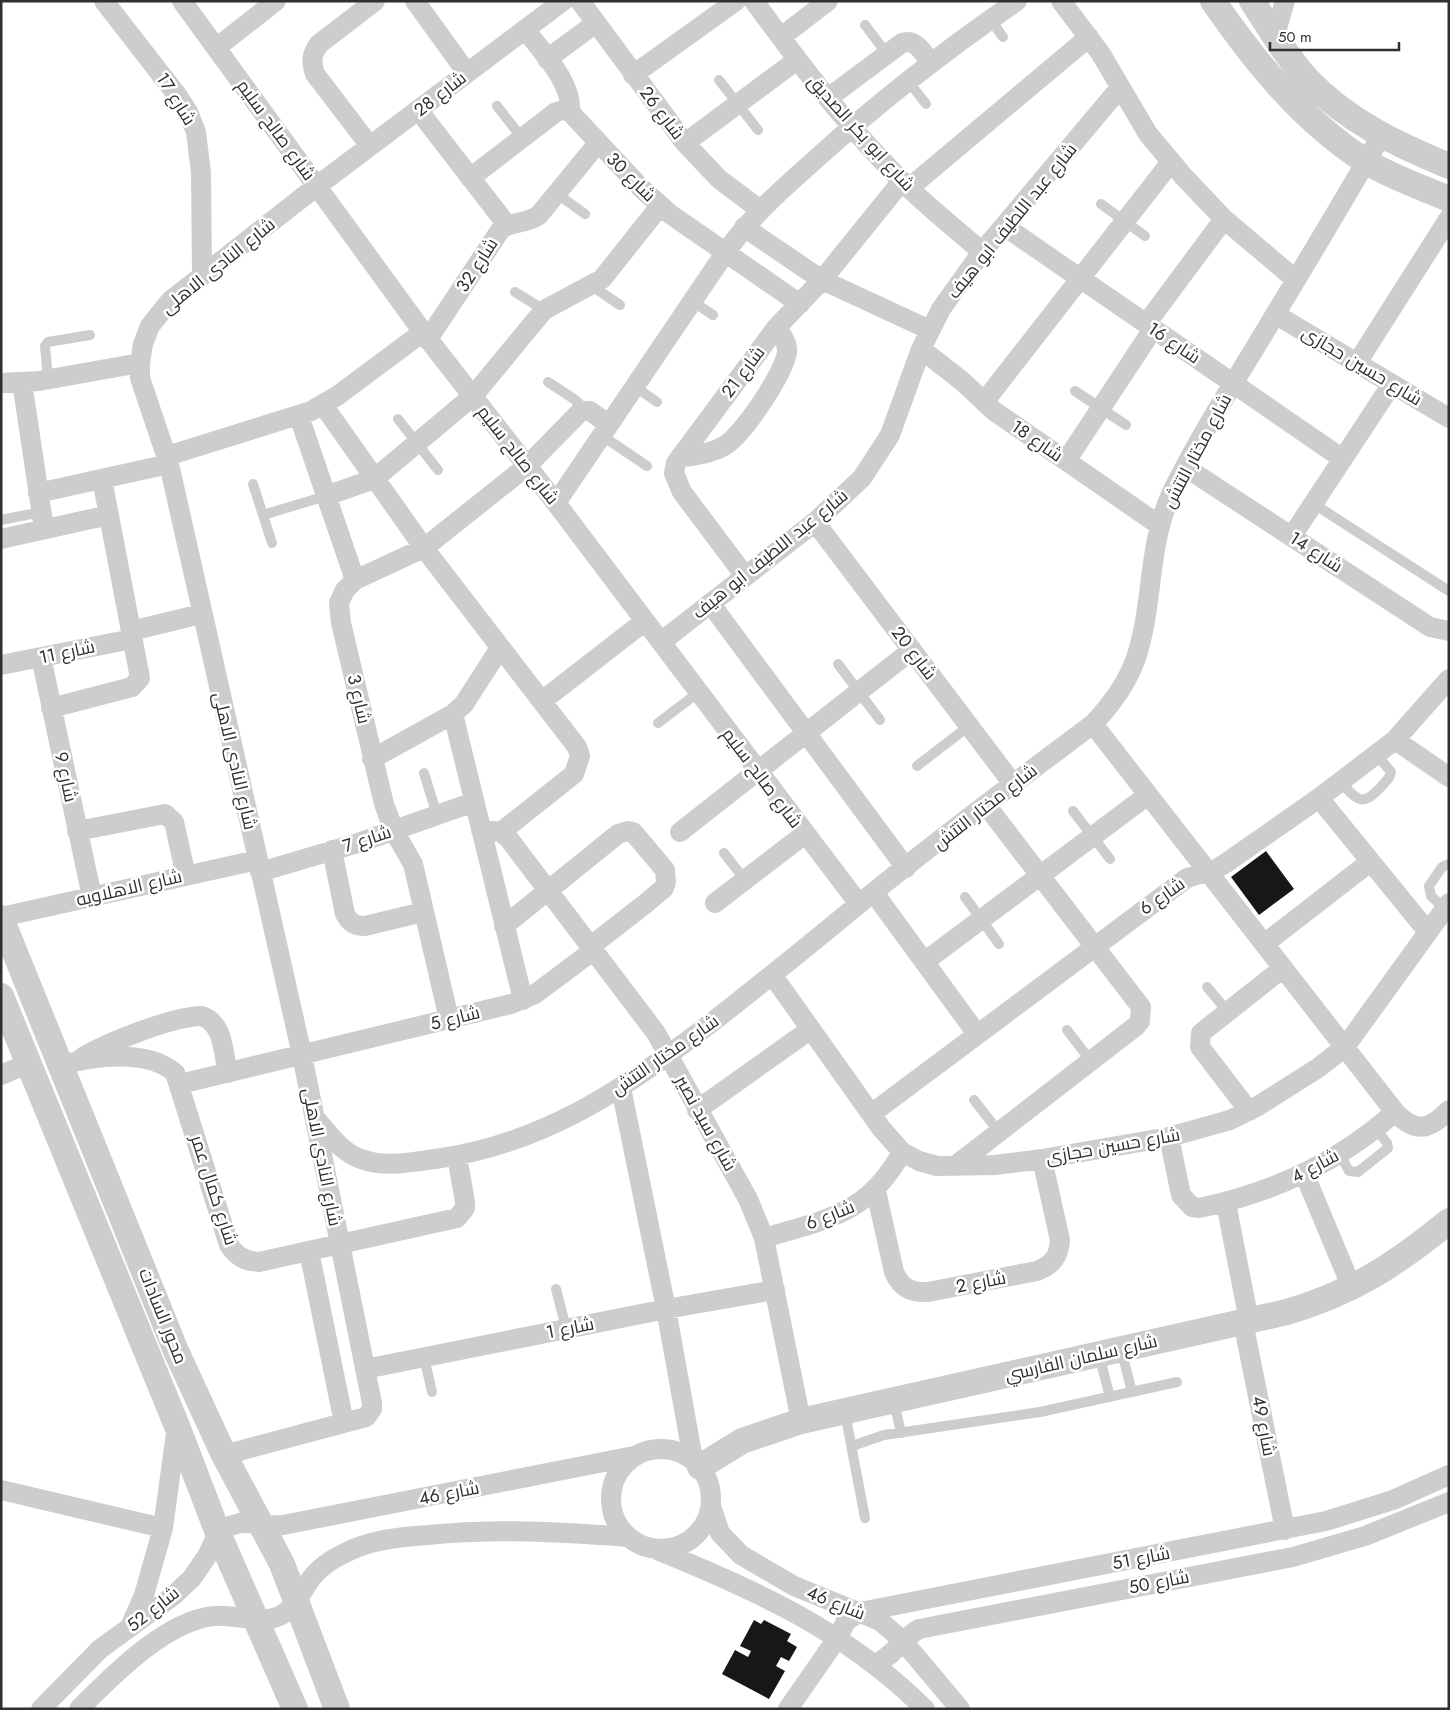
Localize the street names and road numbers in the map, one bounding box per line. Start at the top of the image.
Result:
street label: شارع 28 [408,65,472,123]
street label: شارع 17 [150,68,202,130]
street label: شارع ابو بكر الصديق [802,69,920,197]
street label: شارع صالح سليم [230,74,322,186]
street label: شارع 26 [633,81,691,145]
street label: شارع عبد اللطيف ابو هيف [941,138,1083,304]
street label: شارع 30 [600,146,662,208]
street label: شارع النادى الاهلى [155,212,281,320]
street label: شارع 32 [450,233,504,297]
street label: شارع 16 [1142,316,1206,370]
street label: شارع حسين حجازى [1297,320,1427,412]
street label: شارع 21 [715,341,771,403]
street label: شارع مختار التتش [1156,389,1238,513]
street label: شارع صالح سليم [471,400,565,510]
street label: شارع 18 [1006,414,1068,468]
street label: شارع عبد اللطيف ابو هيف [687,483,853,625]
street label: شارع 14 [1284,525,1348,579]
street label: شارع 20 [885,621,943,685]
street label: شارع 11 [37,633,97,671]
street label: شارع 3 [341,672,377,726]
street label: شارع النادى الاهلى [207,690,263,832]
street label: شارع صالح سليم [716,722,808,834]
street label: شارع 9 [48,750,84,804]
street label: شارع مختار التتش [927,758,1043,856]
street label: شارع 7 [339,819,395,859]
street label: شارع الاهلاويه [73,863,185,913]
street label: شارع 6 [1134,871,1190,921]
street label: شارع 5 [427,999,483,1037]
street label: شارع مختار التتش [606,1008,724,1102]
street label: شارع سيد نصير [668,1069,743,1176]
street label: شارع النادى الاهلى [296,1086,348,1228]
street label: شارع حسين حجازى [1044,1121,1182,1171]
street label: شارع كمال عمر [184,1131,244,1249]
street label: شارع 4 [1286,1143,1344,1189]
street label: شارع 6 [802,1193,858,1237]
street label: محور السادات [132,1264,194,1368]
street label: شارع 2 [954,1264,1008,1300]
street label: شارع 1 [544,1311,596,1345]
street label: شارع سلمان الفارسي [1002,1328,1160,1388]
street label: شارع 49 [1245,1394,1283,1458]
street label: شارع 46 [417,1474,481,1512]
street label: شارع 51 [1110,1540,1172,1576]
street label: شارع 50 [1126,1563,1192,1601]
street label: شارع 46 [803,1579,869,1627]
street label: شارع 52 [121,1580,185,1638]

